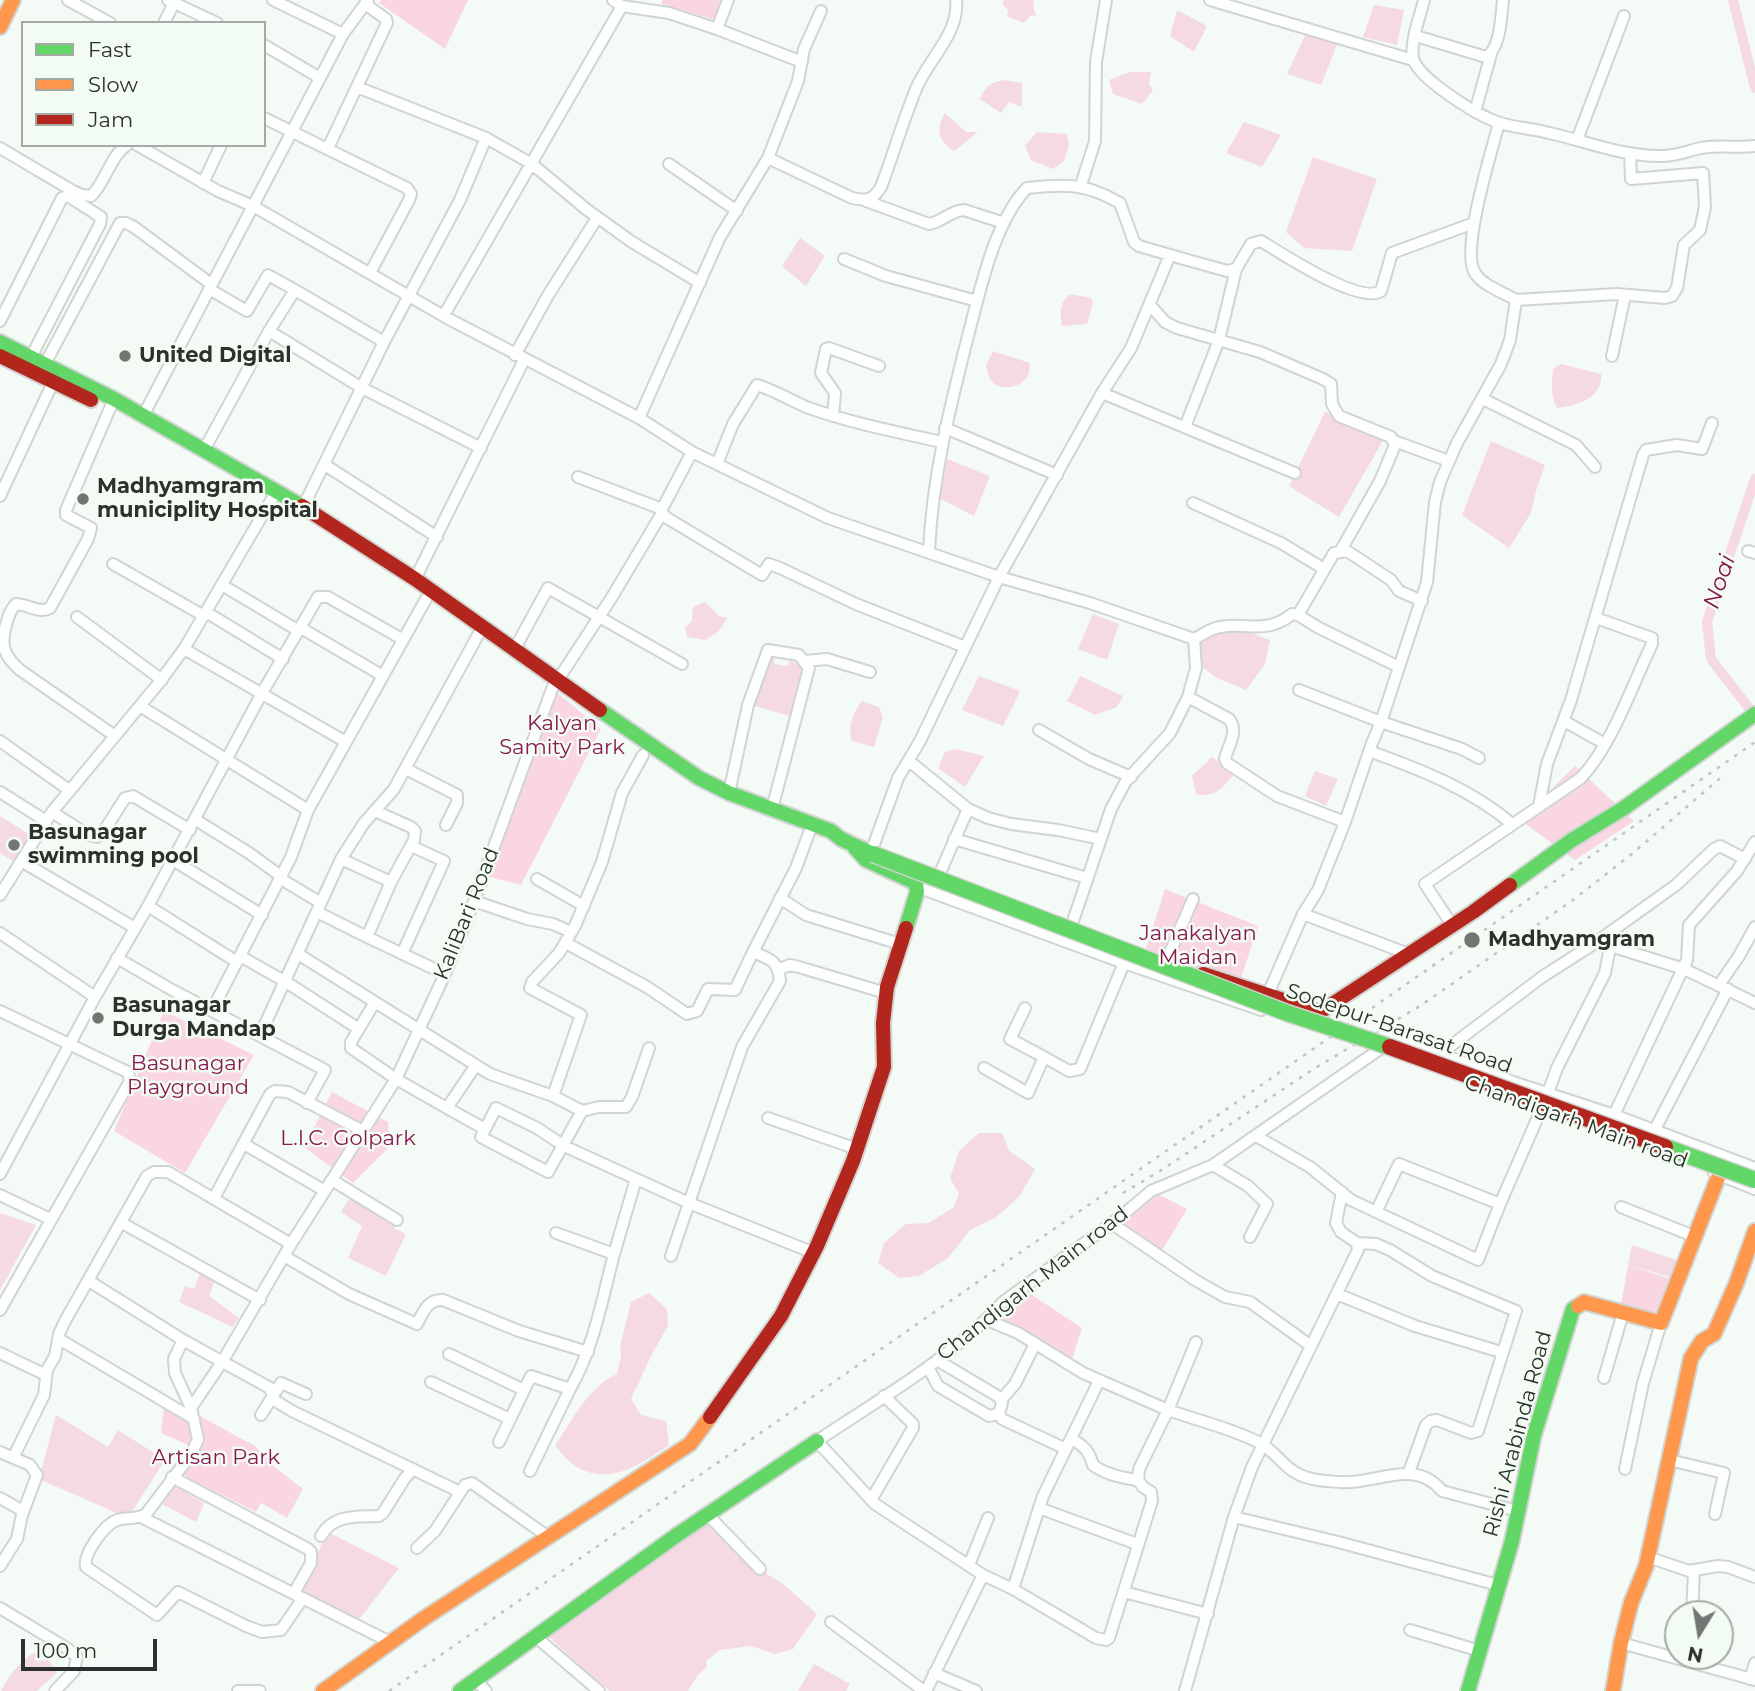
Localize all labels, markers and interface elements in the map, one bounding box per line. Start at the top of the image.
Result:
legend [21,21,266,147]
text: Fast [88,37,132,62]
text: Slow [88,72,138,97]
text: Jam [88,107,133,132]
place label: United Digital [139,343,292,369]
marker: United Digital [117,348,133,364]
place label: Madhyamgram municiplity Hospital [97,474,318,524]
marker: Madhyamgram municiplity Hospital [75,491,91,507]
water label: Noai [1698,552,1742,612]
park label: Kalyan Samity Park [499,711,625,761]
place label: Basunagar swimming pool [28,820,199,870]
marker: Basunagar swimming pool [6,837,22,853]
street label: KaliBari Road [429,844,505,984]
park label: Janakalyan Maidan [1139,921,1257,971]
place label: Madhyamgram [1488,927,1655,953]
marker: Madhyamgram [1462,930,1482,950]
street label: Sodepur-Barasat Road [1283,978,1515,1080]
place label: Basunagar Durga Mandap [112,993,276,1043]
marker: Basunagar Durga Mandap [90,1010,106,1026]
park label: Basunagar Playground [127,1051,249,1101]
street label: Chandigarh Main road [1461,1070,1691,1174]
park label: L.I.C. Golpark [280,1126,416,1152]
street label: Chandigarh Main road [932,1201,1134,1367]
street label: Rishi Arabinda Road [1478,1328,1558,1540]
park label: Artisan Park [152,1445,280,1471]
north arrow [1664,1600,1734,1670]
scale bar [24,1624,161,1668]
text: 100 m [34,1638,97,1663]
text: N [1686,1641,1705,1667]

